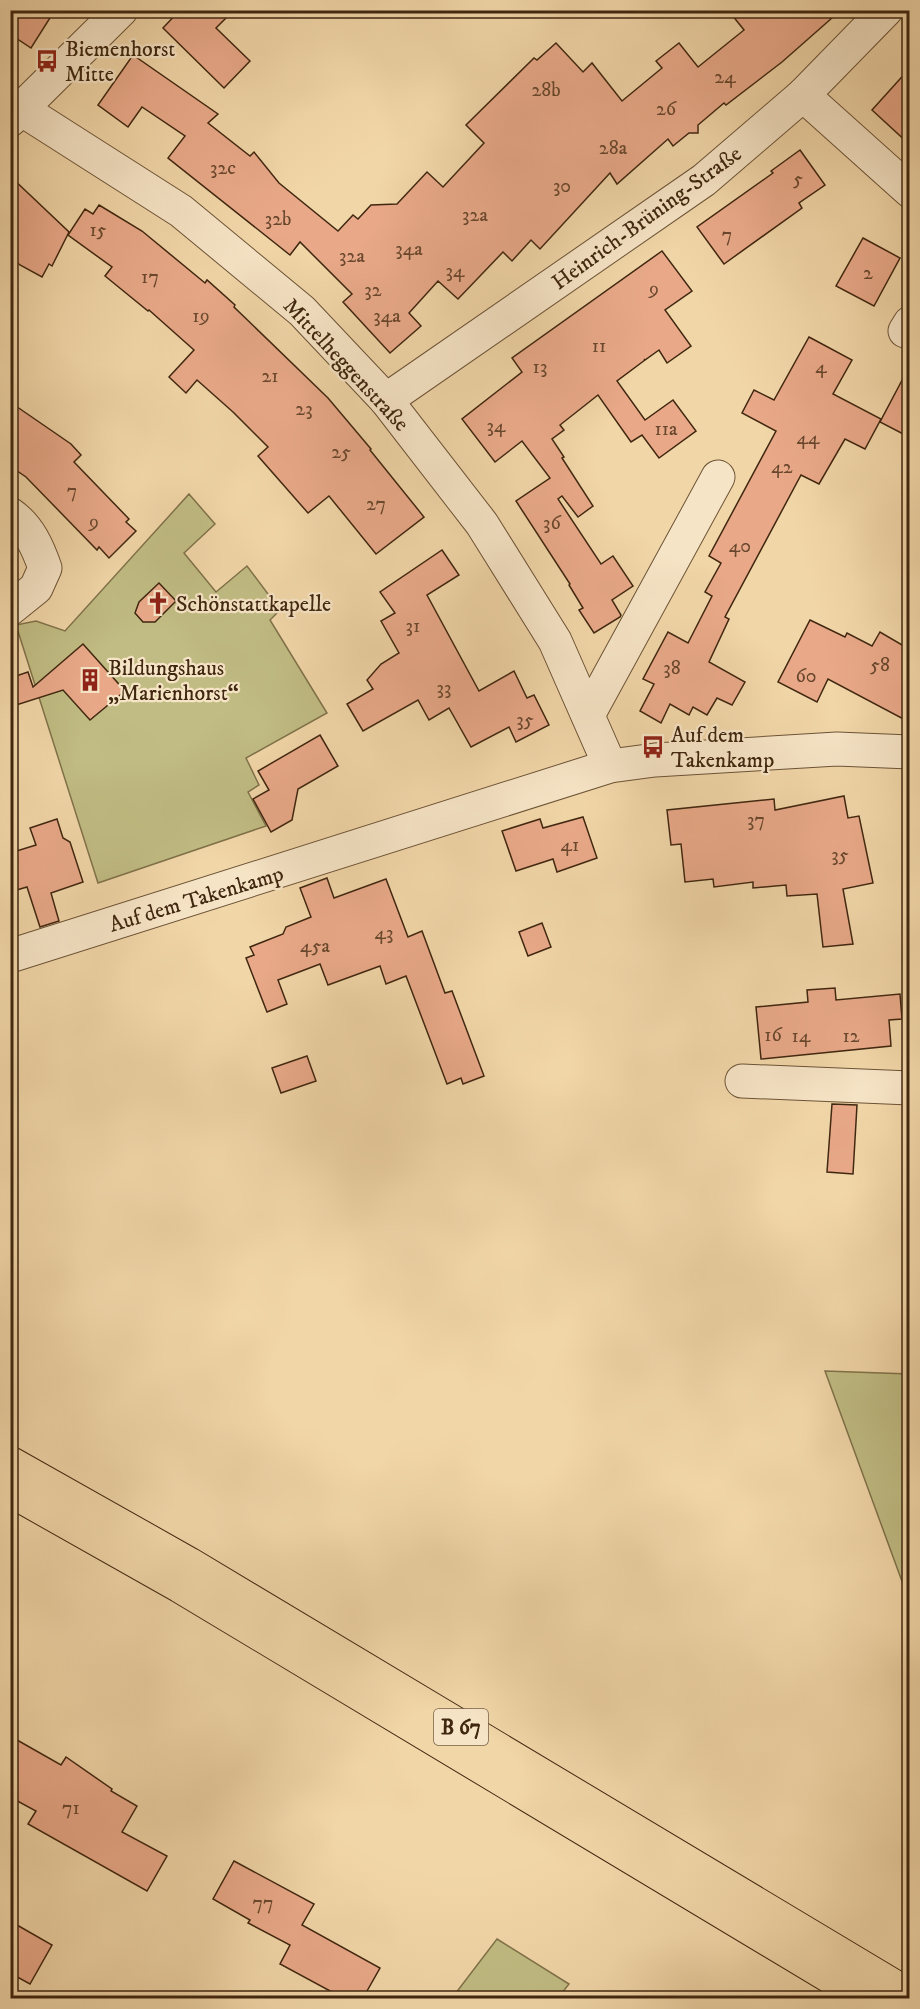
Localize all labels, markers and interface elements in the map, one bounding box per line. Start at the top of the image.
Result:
place label: Biemenhorst Mitte [65,36,175,88]
bus stop icon: Biemenhorst Mitte [34,48,60,74]
house number: 24 [714,65,736,90]
house number: 28b [531,78,561,103]
house number: 26 [656,97,677,122]
house number: 28a [599,136,628,161]
street label: Heinrich-Brüning-Straße [547,140,747,296]
house number: 32c [210,156,236,181]
house number: 5 [793,167,803,192]
house number: 30 [553,174,571,199]
house number: 32a [462,203,488,228]
house number: 32b [265,207,291,232]
house number: 15 [89,218,107,243]
house number: 7 [722,223,732,248]
house number: 34a [395,237,423,262]
house number: 32a [339,244,365,269]
house number: 34 [446,259,465,284]
house number: 2 [863,261,873,286]
house number: 17 [141,265,159,290]
house number: 9 [648,277,659,302]
house number: 32 [364,278,382,303]
street label: Mittelheggenstraße [277,293,415,437]
house number: 19 [192,304,210,329]
house number: 34a [373,304,401,329]
house number: 11 [592,334,606,359]
house number: 13 [533,355,547,380]
house number: 4 [815,355,827,380]
house number: 21 [261,364,279,389]
house number: 23 [295,397,313,422]
house number: 34 [487,414,506,439]
house number: 11a [654,417,678,442]
house number: 44 [796,426,820,451]
house number: 25 [331,440,351,465]
house number: 42 [771,455,793,480]
house number: 7 [67,479,77,504]
house number: 27 [366,492,386,517]
house number: 9 [88,510,99,535]
house number: 36 [543,511,562,536]
house number: 40 [729,534,751,559]
church icon: Schönstattkapelle [145,590,171,616]
place label: Schönstattkapelle [176,591,331,618]
house number: 31 [406,614,420,639]
house number: 58 [870,653,890,678]
place label: Bildungshaus „Marienhorst“ [108,655,239,707]
house number: 38 [663,656,681,681]
house number: 60 [795,664,817,689]
building icon: Bildungshaus „Marienhorst“ [77,667,103,693]
house number: 33 [437,676,451,701]
house number: 35 [516,708,534,733]
place label: Auf dem Takenkamp [671,722,774,774]
bus stop icon: Auf dem Takenkamp [640,734,666,760]
house number: 37 [747,808,765,833]
house number: 41 [561,833,579,858]
house number: 35 [831,843,849,868]
street label: Auf dem Takenkamp [106,860,287,939]
house number: 43 [375,921,393,946]
house number: 45a [300,934,330,959]
house number: 16 [764,1023,782,1048]
house number: 14 [792,1024,811,1049]
house number: 12 [842,1024,860,1049]
road number: B 67 [434,1709,488,1745]
house number: 71 [62,1796,80,1821]
house number: 77 [252,1891,274,1916]

